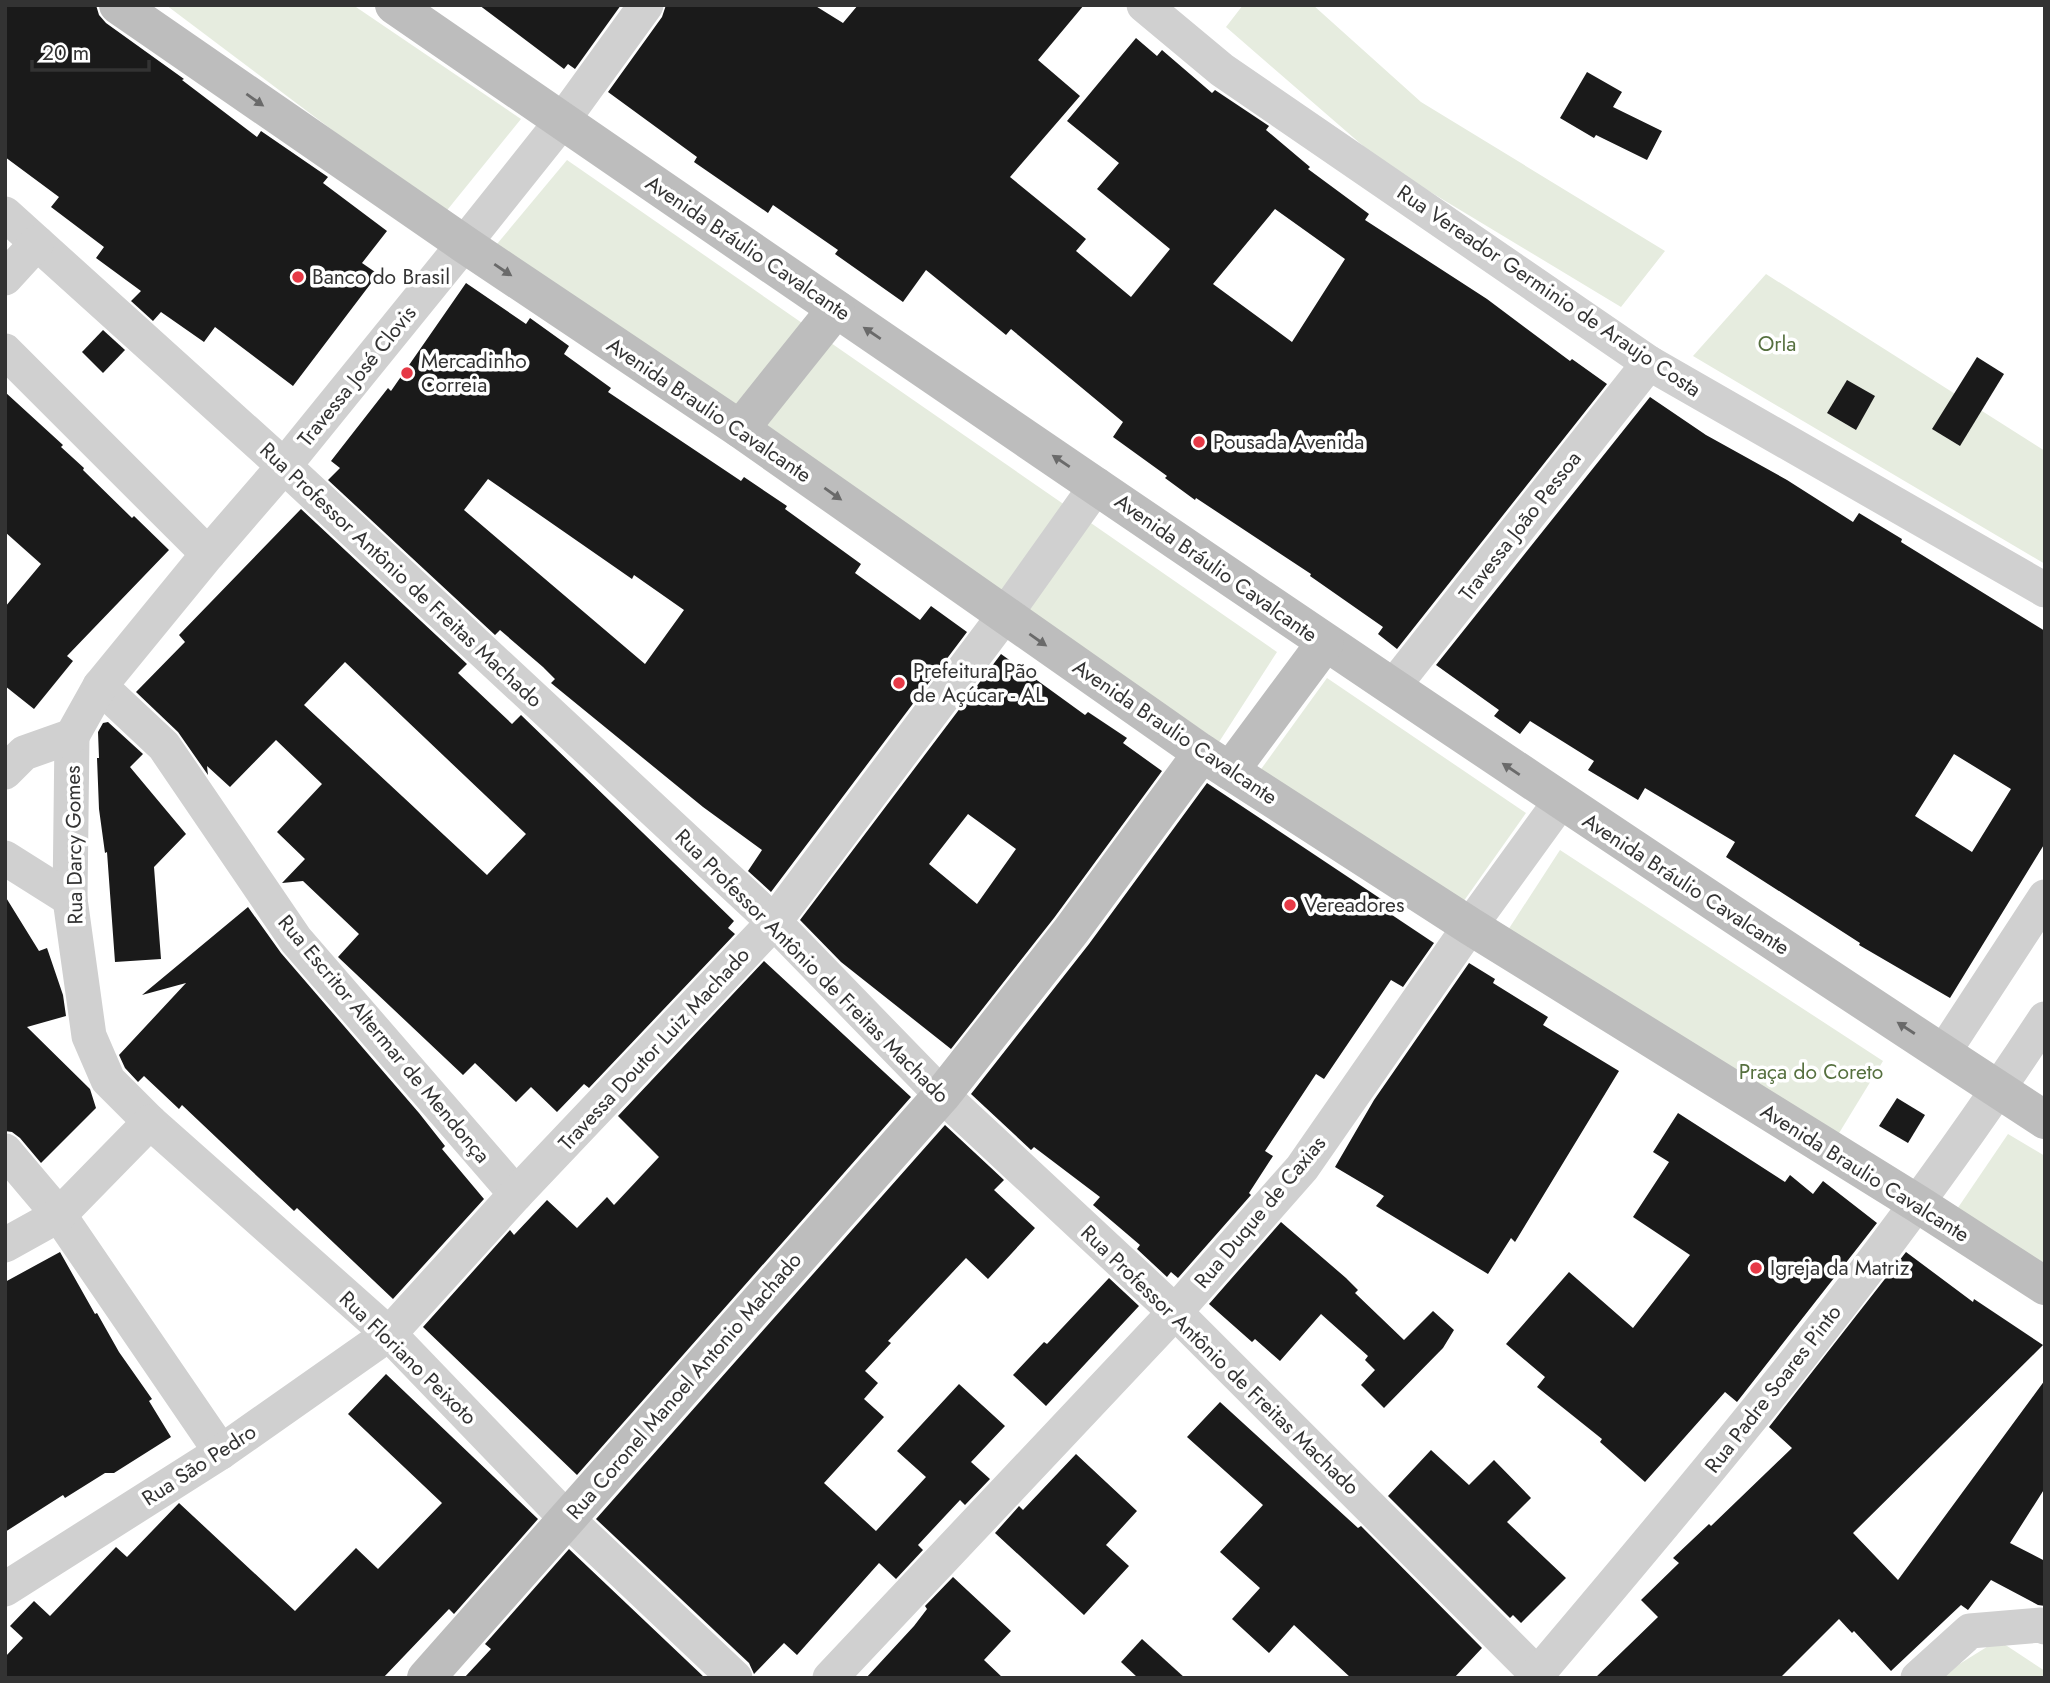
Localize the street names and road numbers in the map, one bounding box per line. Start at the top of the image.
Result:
street label: Avenida Bráulio Cavalcante [640,168,857,328]
street label: Rua Vereador Germinio de Araujo Costa [1391,178,1707,404]
street label: Travessa José Clovis [291,299,423,453]
street label: Avenida Braulio Cavalcante [601,330,817,490]
street label: Rua Professor Antônio de Freitas Machado [253,435,549,715]
street label: Travessa João Pessoa [1452,445,1588,607]
street label: Avenida Bráulio Cavalcante [1109,487,1324,650]
street label: Avenida Braulio Cavalcante [1067,652,1283,812]
street label: Rua Darcy Gomes [58,765,90,925]
street label: Avenida Bráulio Cavalcante [1577,806,1795,962]
street label: Rua Professor Antônio de Freitas Machado [668,822,956,1110]
street label: Rua Escritor Altermar de Mendonça [271,908,497,1170]
street label: Travessa Doutor Luiz Machado [552,941,756,1157]
street label: Avenida Braulio Cavalcante [1755,1096,1975,1250]
street label: Rua Duque de Caxias [1187,1129,1333,1295]
street label: Rua Professor Antônio de Freitas Machado [1074,1218,1366,1502]
street label: Rua Coronel Manoel Antonio Machado [559,1246,809,1526]
street label: Rua Floriano Peixoto [332,1284,484,1432]
street label: Rua Padre Soares Pinto [1698,1299,1848,1479]
street label: Rua São Pedro [136,1417,262,1513]

